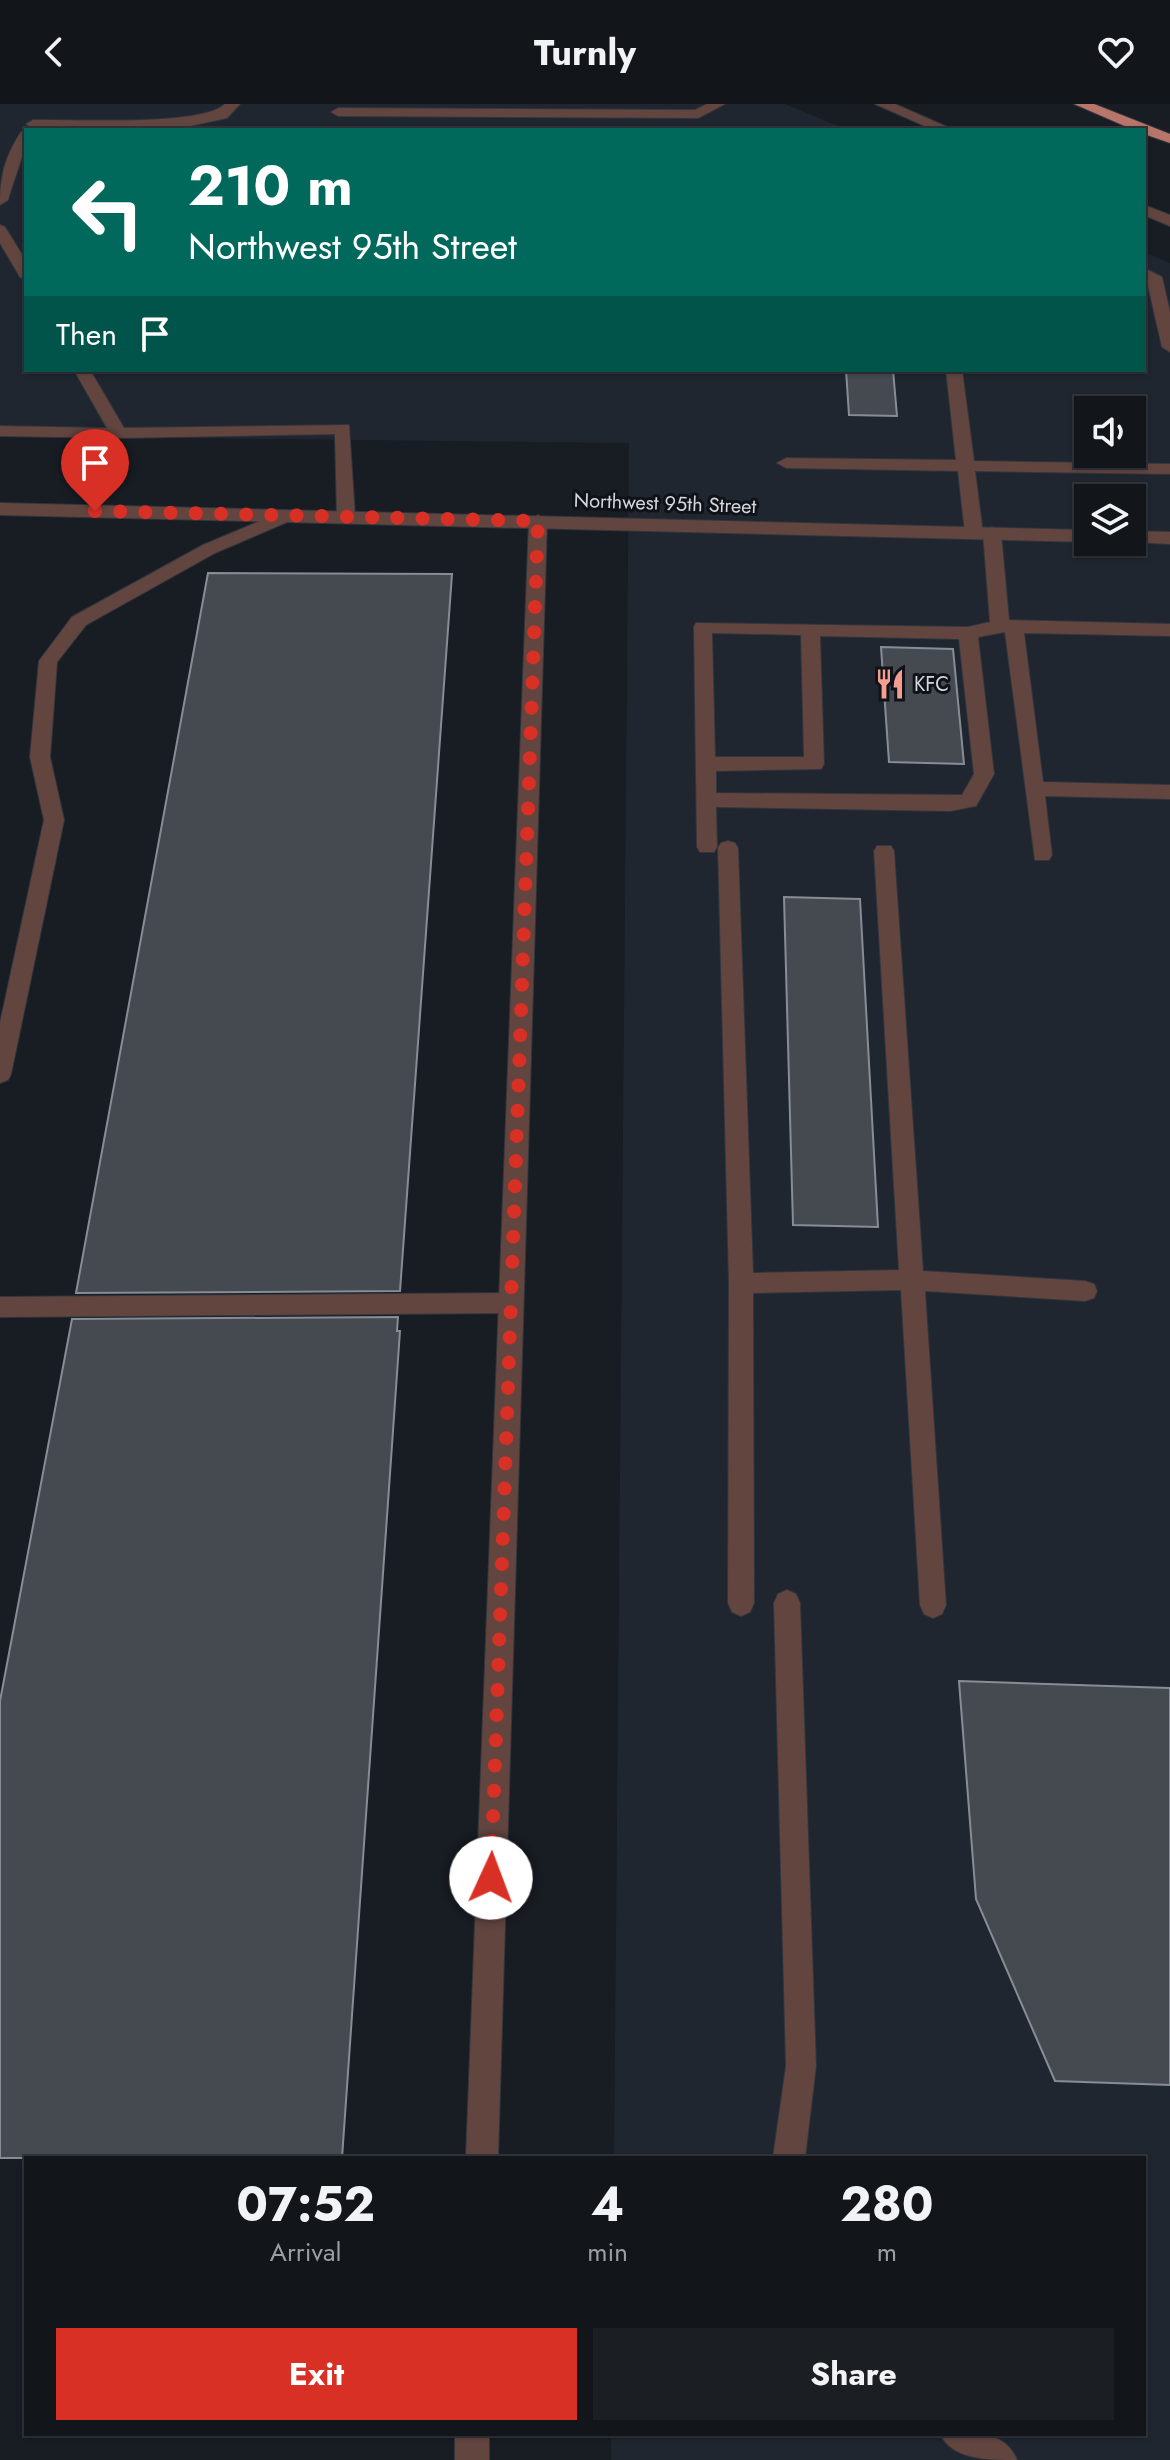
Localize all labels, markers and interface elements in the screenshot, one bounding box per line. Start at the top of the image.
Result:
text: Turnly [534,26,636,78]
icon: back [32,30,76,74]
icon: heart [1094,30,1138,74]
text: 210 m [188,145,353,226]
icon: left [56,160,160,264]
text: Northwest 95th Street [188,220,517,272]
icon: arrive [133,312,177,356]
text: Then [56,313,117,356]
map controls [1074,396,1146,556]
button: sound [1074,396,1146,468]
pin [61,429,129,511]
icon: arrive [73,441,117,485]
button: layers [1074,484,1146,556]
street label: Northwest 95th Street [573,486,757,521]
restaurant icon: KFC [873,667,907,701]
place label: KFC [914,670,949,699]
position arrow [449,1836,533,1920]
text: 07:52 [236,2170,375,2239]
text: 4 [591,2170,624,2239]
text: 280 [840,2170,934,2239]
text: Arrival [270,2233,341,2271]
text: min [587,2233,628,2271]
text: m [877,2233,897,2271]
button: Exit [56,2328,577,2420]
button: Share [593,2328,1114,2420]

